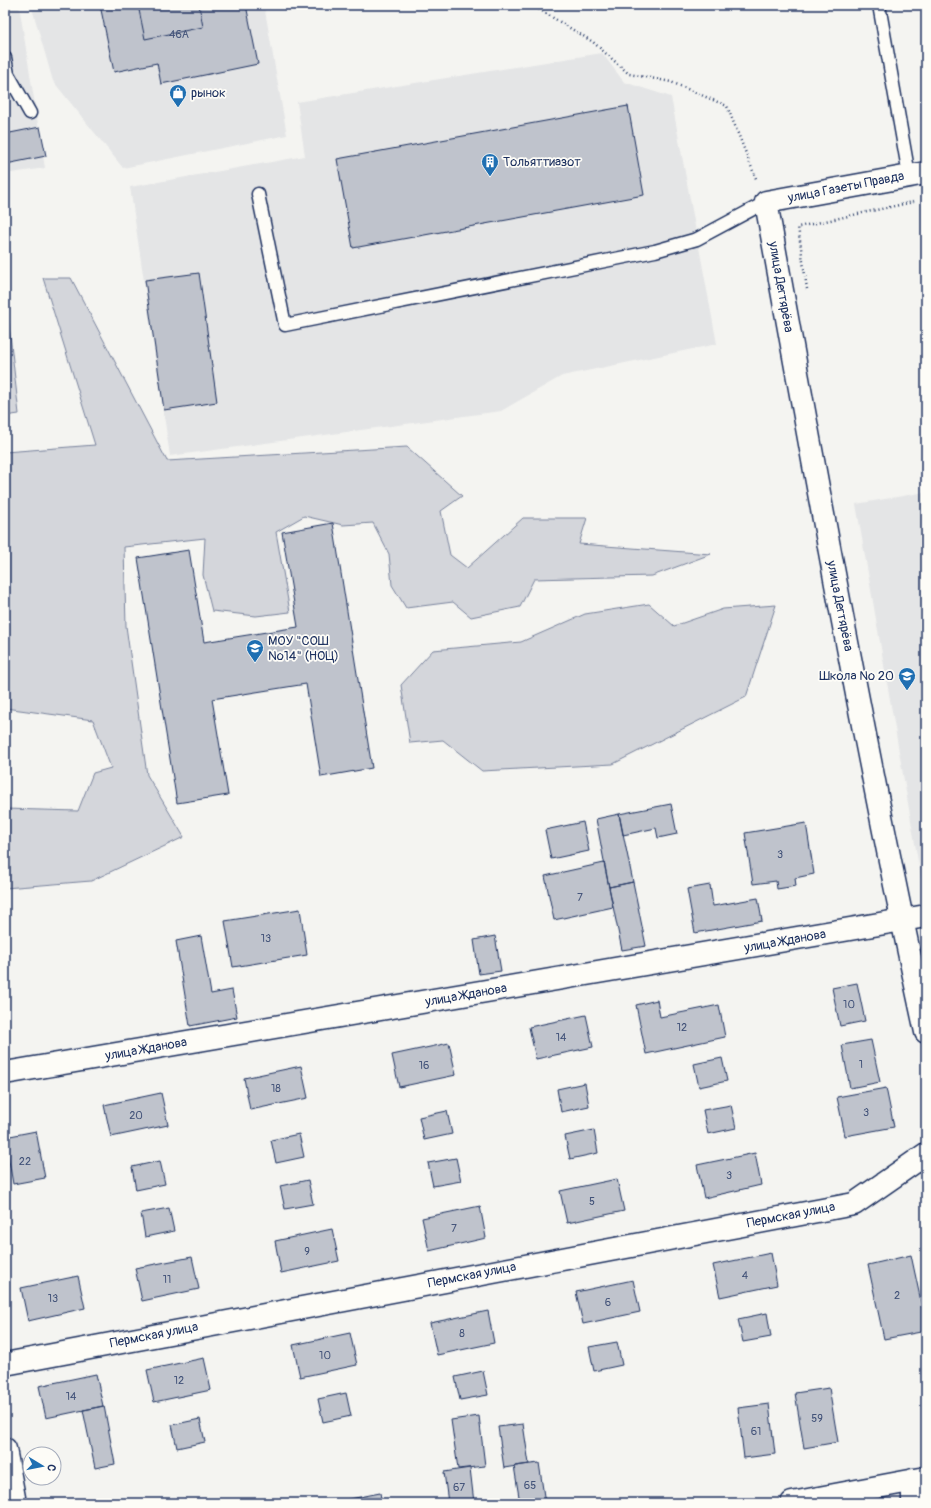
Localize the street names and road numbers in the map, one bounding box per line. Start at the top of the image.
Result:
street label: улица Газеты Правда [786,168,905,206]
street label: улица Дегтярёва [765,239,797,334]
street label: улица Дегтярёва [823,558,857,653]
street label: улица Жданова [742,926,827,956]
street label: улица Жданова [423,980,508,1010]
street label: улица Жданова [103,1034,188,1064]
street label: Пермская улица [746,1199,836,1231]
street label: Пермская улица [427,1259,517,1291]
street label: Пермская улица [109,1319,199,1351]

